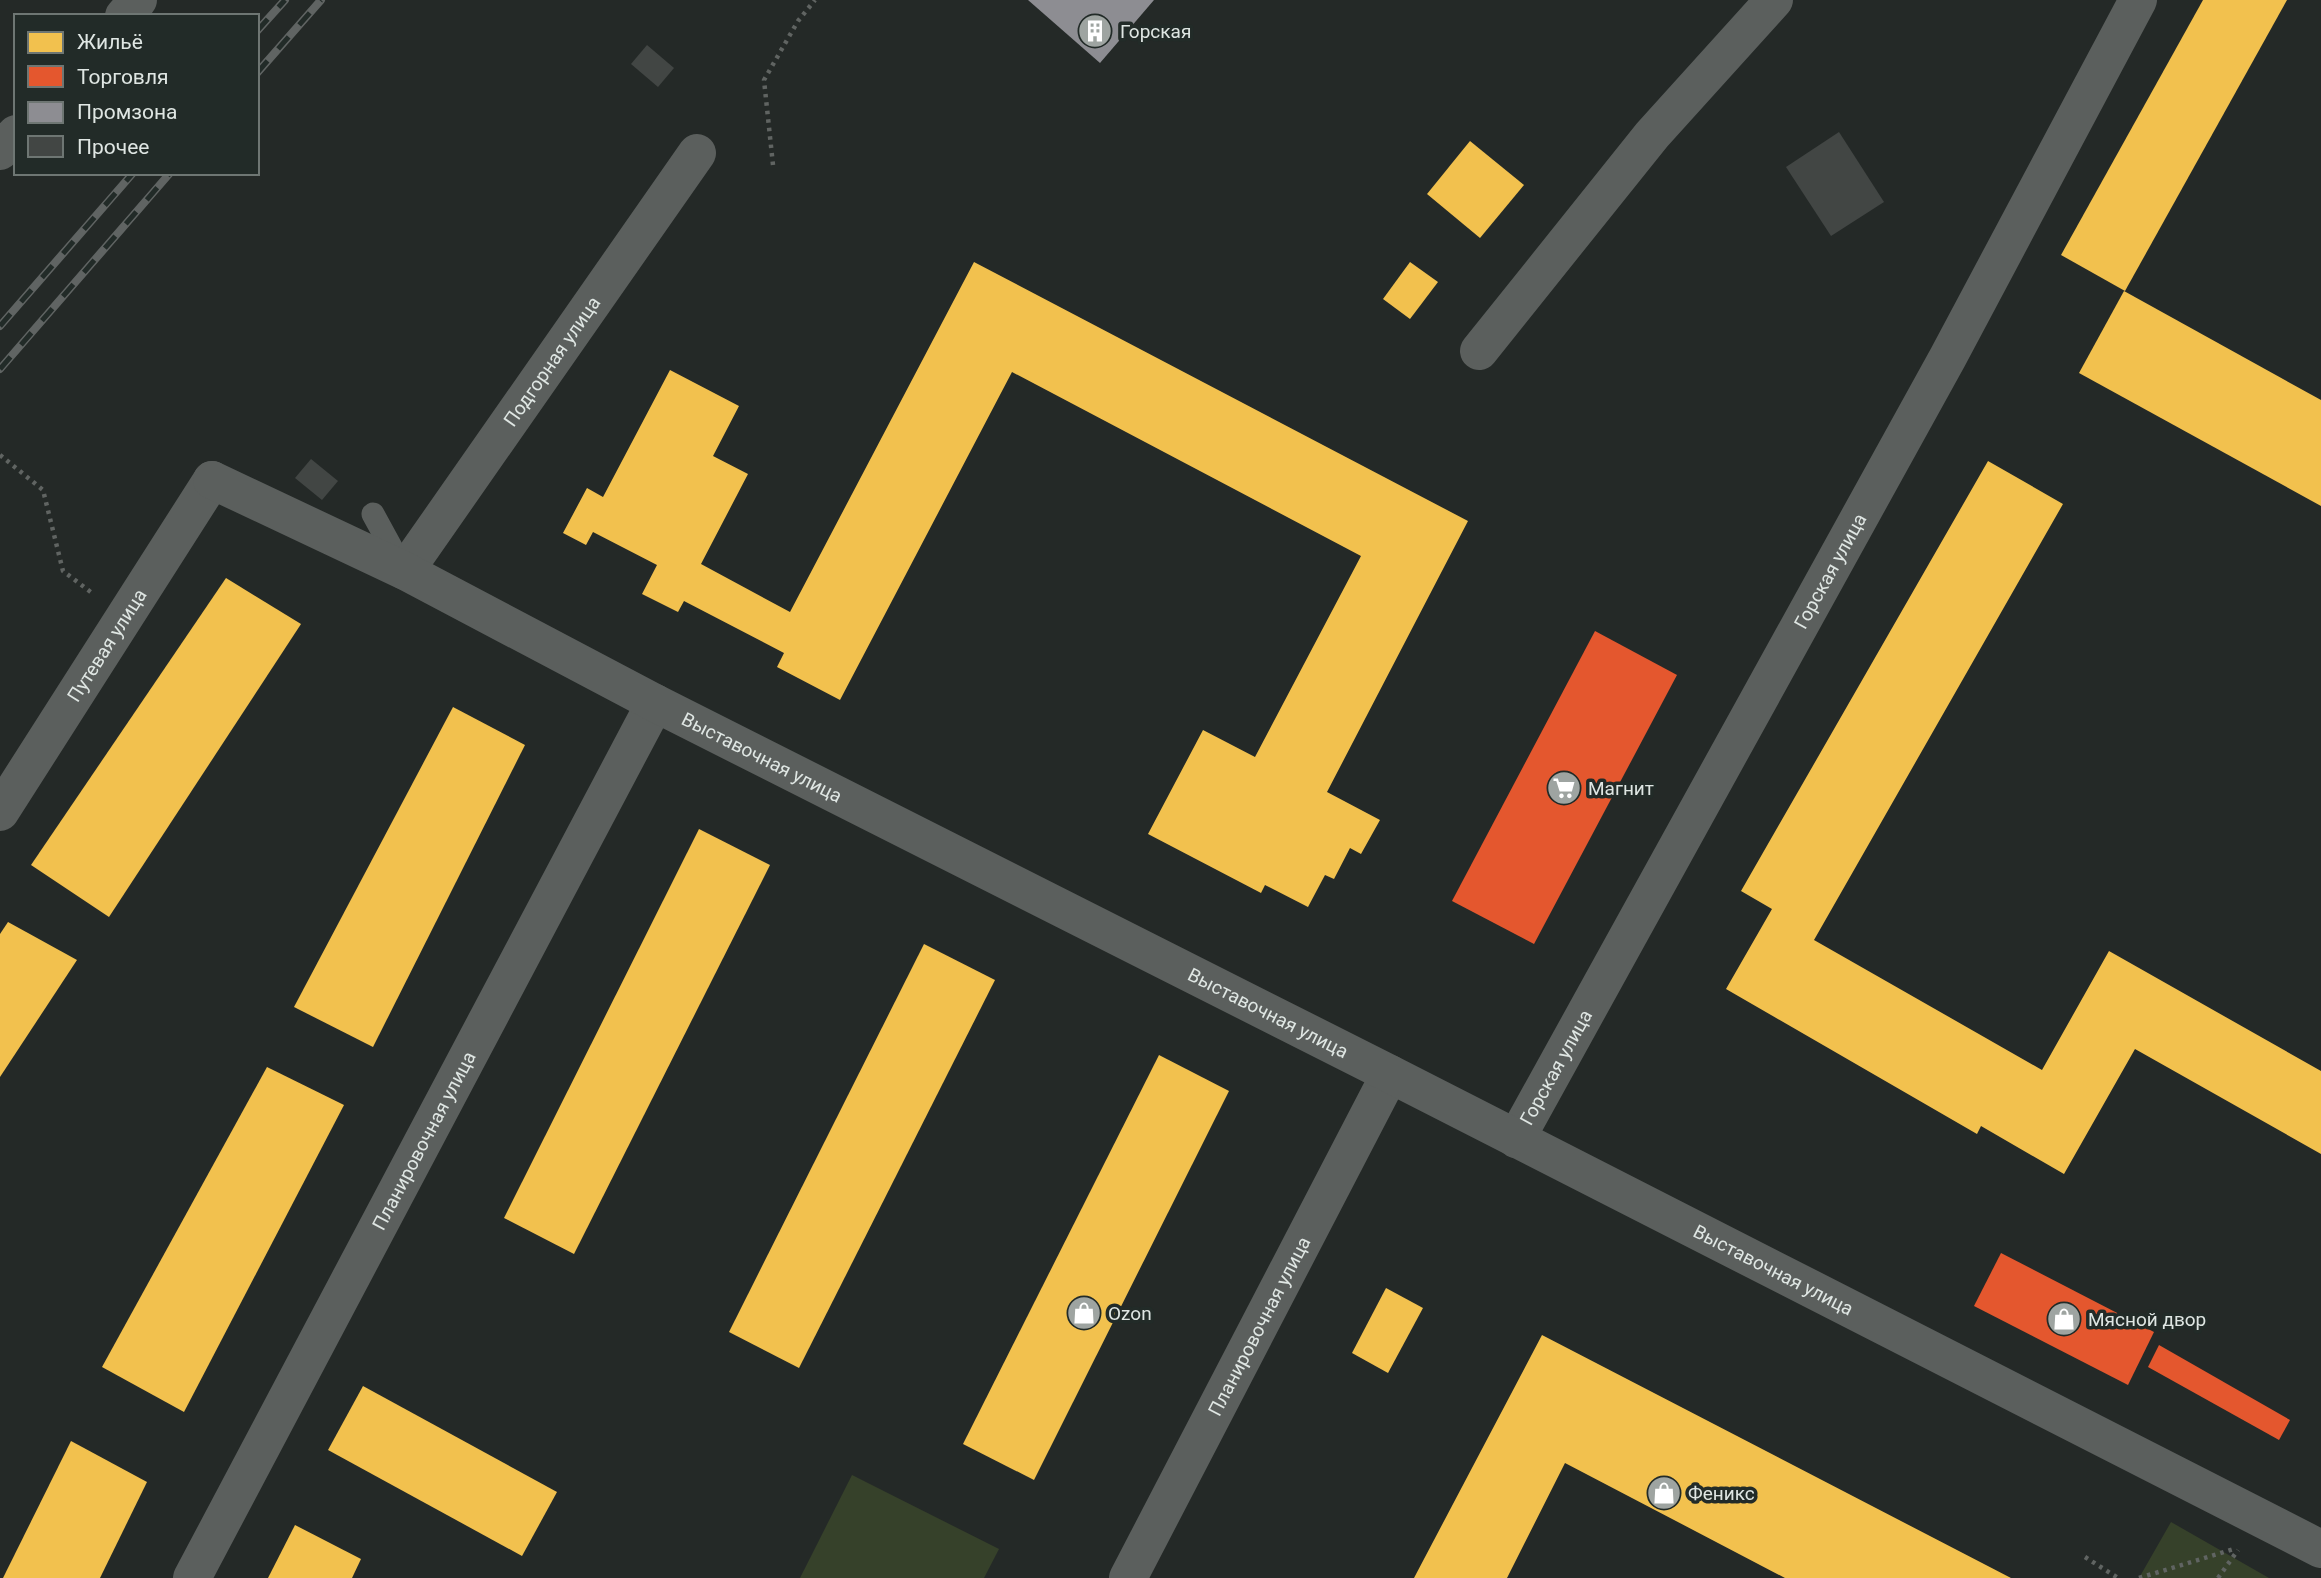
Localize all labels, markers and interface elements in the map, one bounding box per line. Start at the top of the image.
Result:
building icon: Горская [1076,12,1114,50]
legend [14,14,259,175]
place label: Горская [1120,20,1191,43]
text: Жильё [77,30,143,54]
text: Торговля [77,65,169,89]
text: Промзона [77,100,178,124]
text: Прочее [77,135,149,159]
street label: Подгорная улица [499,292,605,431]
street label: Горская улица [1789,509,1871,633]
street label: Путевая улица [62,585,152,706]
street label: Выставочная улица [678,707,846,808]
supermarket icon: Магнит [1545,769,1583,807]
place label: Магнит [1588,777,1654,800]
street label: Выставочная улица [1184,963,1352,1063]
street label: Горская улица [1515,1006,1597,1129]
street label: Планировочная улица [367,1047,481,1234]
street label: Выставочная улица [1689,1220,1857,1321]
street label: Планировочная улица [1203,1233,1316,1420]
shop icon: Ozon [1065,1294,1103,1332]
shop icon: Мясной двор [2045,1300,2083,1338]
place label: Ozon [1108,1302,1152,1325]
place label: Мясной двор [2088,1308,2206,1331]
shop icon: Феникс [1645,1474,1683,1512]
place label: Феникс [1688,1482,1755,1505]

